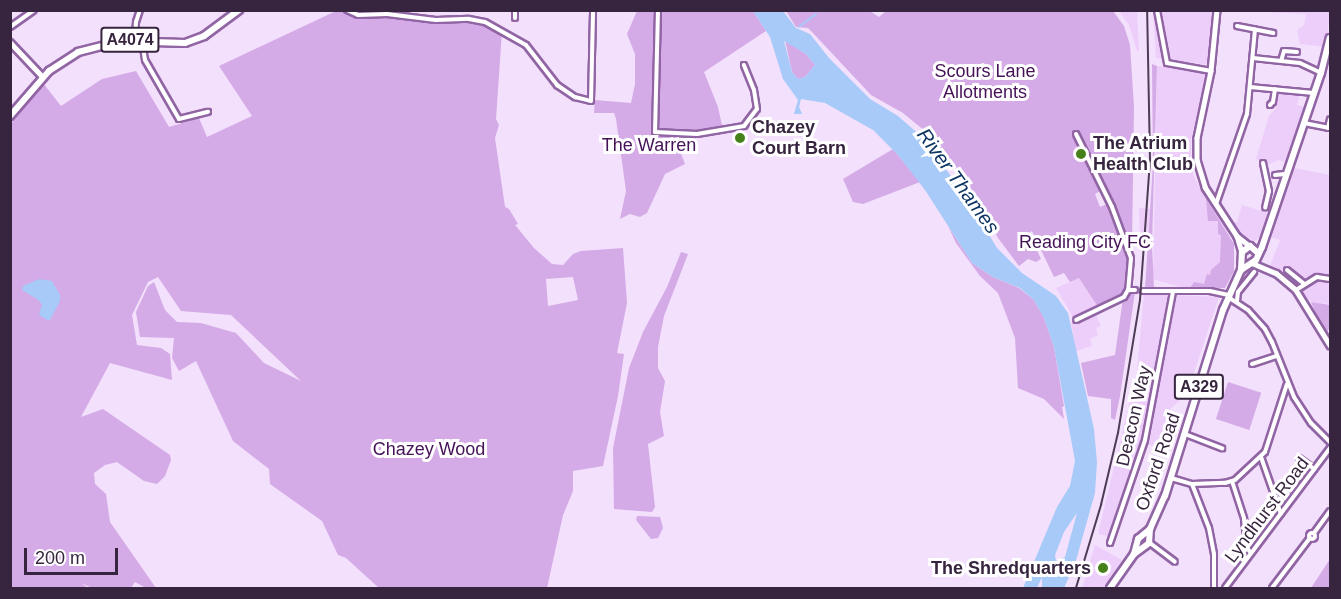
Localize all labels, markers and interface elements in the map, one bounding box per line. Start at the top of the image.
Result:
road number: A4074 [100,27,160,53]
park label: Scours Lane Allotments [934,61,1036,104]
place label: Chazey Court Barn [752,117,846,160]
water label: River Thames [912,124,1004,238]
marker: Chazey Court Barn [733,131,747,145]
place label: The Atrium Health Club [1093,133,1193,176]
park label: The Warren [602,134,696,156]
marker: The Atrium Health Club [1074,147,1088,161]
park label: Reading City FC [1019,231,1151,253]
street label: Deacon Way [1112,364,1156,468]
road number: A329 [1174,374,1224,400]
street label: Oxford Road [1131,410,1185,514]
park label: Chazey Wood [373,438,485,460]
street label: Lyndhurst Road [1220,453,1314,567]
scale bar [27,536,122,574]
text: 200 m [35,548,85,568]
place label: The Shredquarters [931,557,1091,579]
marker: The Shredquarters [1096,561,1110,575]

